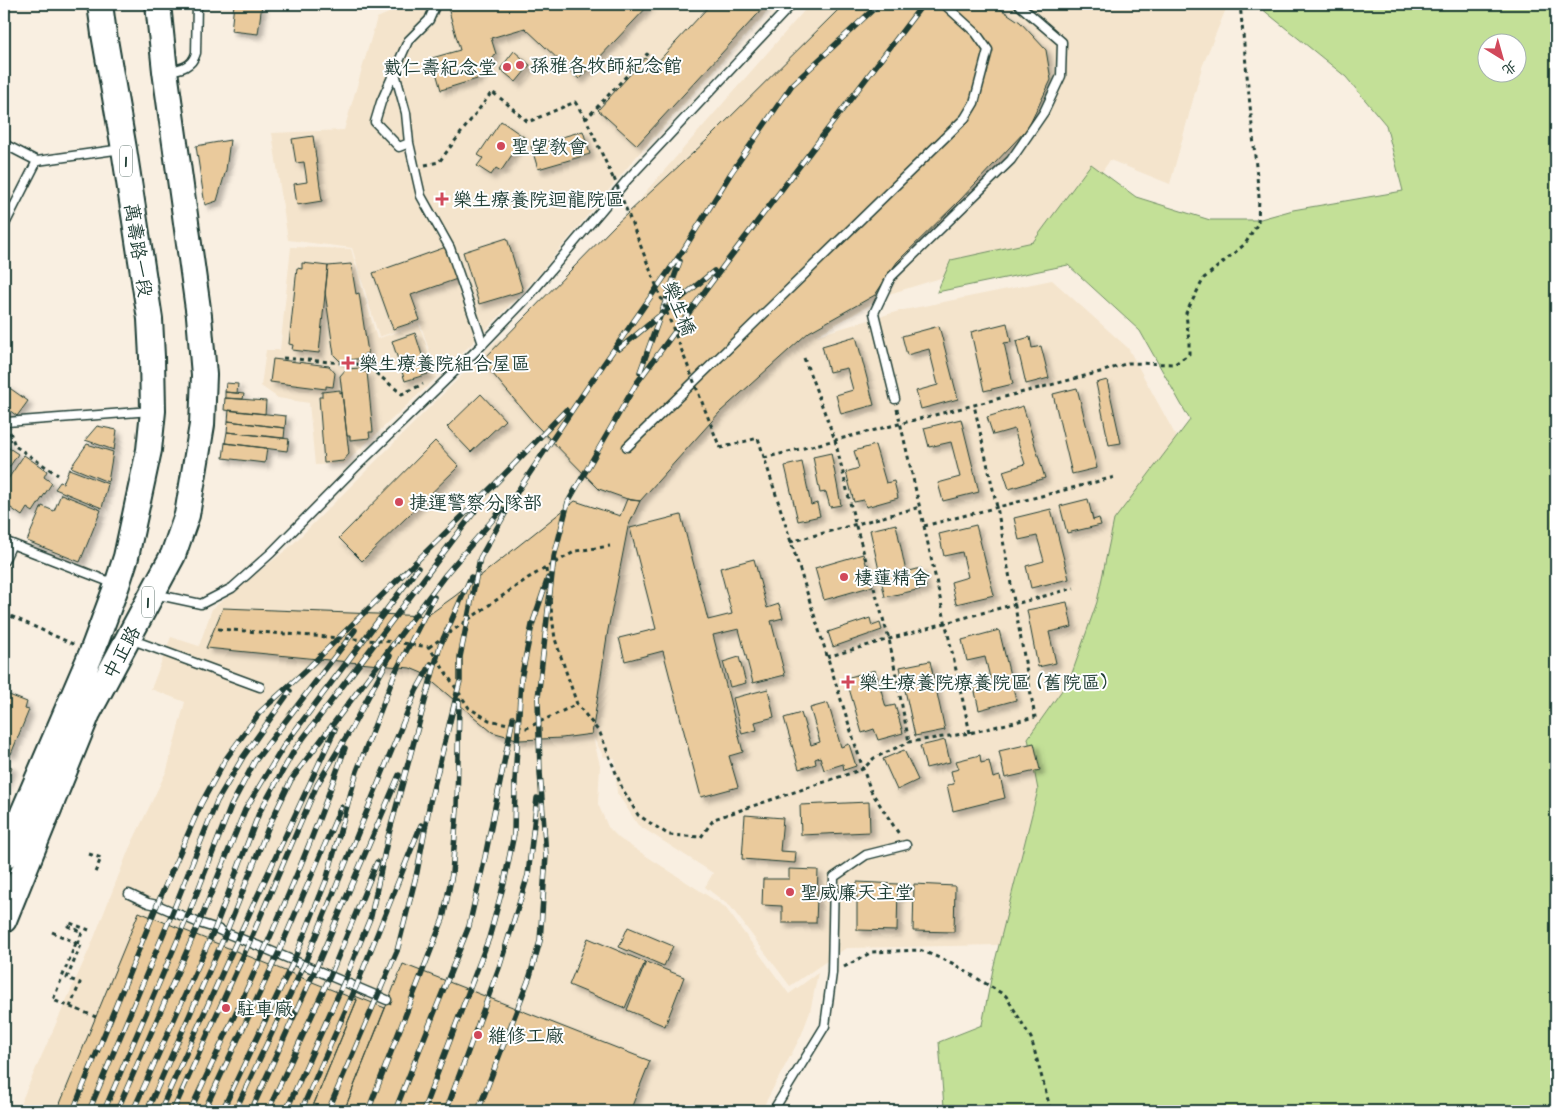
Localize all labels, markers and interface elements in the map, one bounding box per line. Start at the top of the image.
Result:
north arrow [1478,32,1528,82]
place label: 孫雅各牧師紀念館 [530,53,682,80]
place label: 戴仁壽紀念堂 [383,55,497,82]
text: 北 [1498,55,1521,80]
marker: 孫雅各牧師紀念館 [514,59,526,71]
marker: 戴仁壽紀念堂 [501,61,513,73]
place label: 聖望教會 [511,134,587,161]
marker: 聖望教會 [495,140,507,152]
road number: 1 [120,146,132,177]
place label: 樂生療養院迴龍院區 [453,187,624,214]
marker: 樂生療養院迴龍院區 [435,192,449,206]
street label: 萬壽路一段 [117,201,158,299]
street label: 樂生橋 [655,277,702,340]
place label: 樂生療養院組合屋區 [359,351,530,378]
marker: 樂生療養院組合屋區 [341,356,355,370]
place label: 捷運警察分隊部 [409,490,542,517]
marker: 捷運警察分隊部 [393,496,405,508]
place label: 棲蓮精舍 [854,565,930,592]
marker: 棲蓮精舍 [838,571,850,583]
road number: 1 [142,586,154,618]
street label: 中正路 [97,621,148,684]
place label: 樂生療養院療養院區 (舊院區) [859,670,1107,697]
marker: 樂生療養院療養院區 (舊院區) [841,675,855,689]
place label: 聖威廉天主堂 [800,880,914,907]
marker: 聖威廉天主堂 [784,886,796,898]
place label: 駐車廠 [236,996,293,1023]
marker: 駐車廠 [220,1002,232,1014]
place label: 維修工廠 [488,1023,564,1050]
marker: 維修工廠 [472,1029,484,1041]

